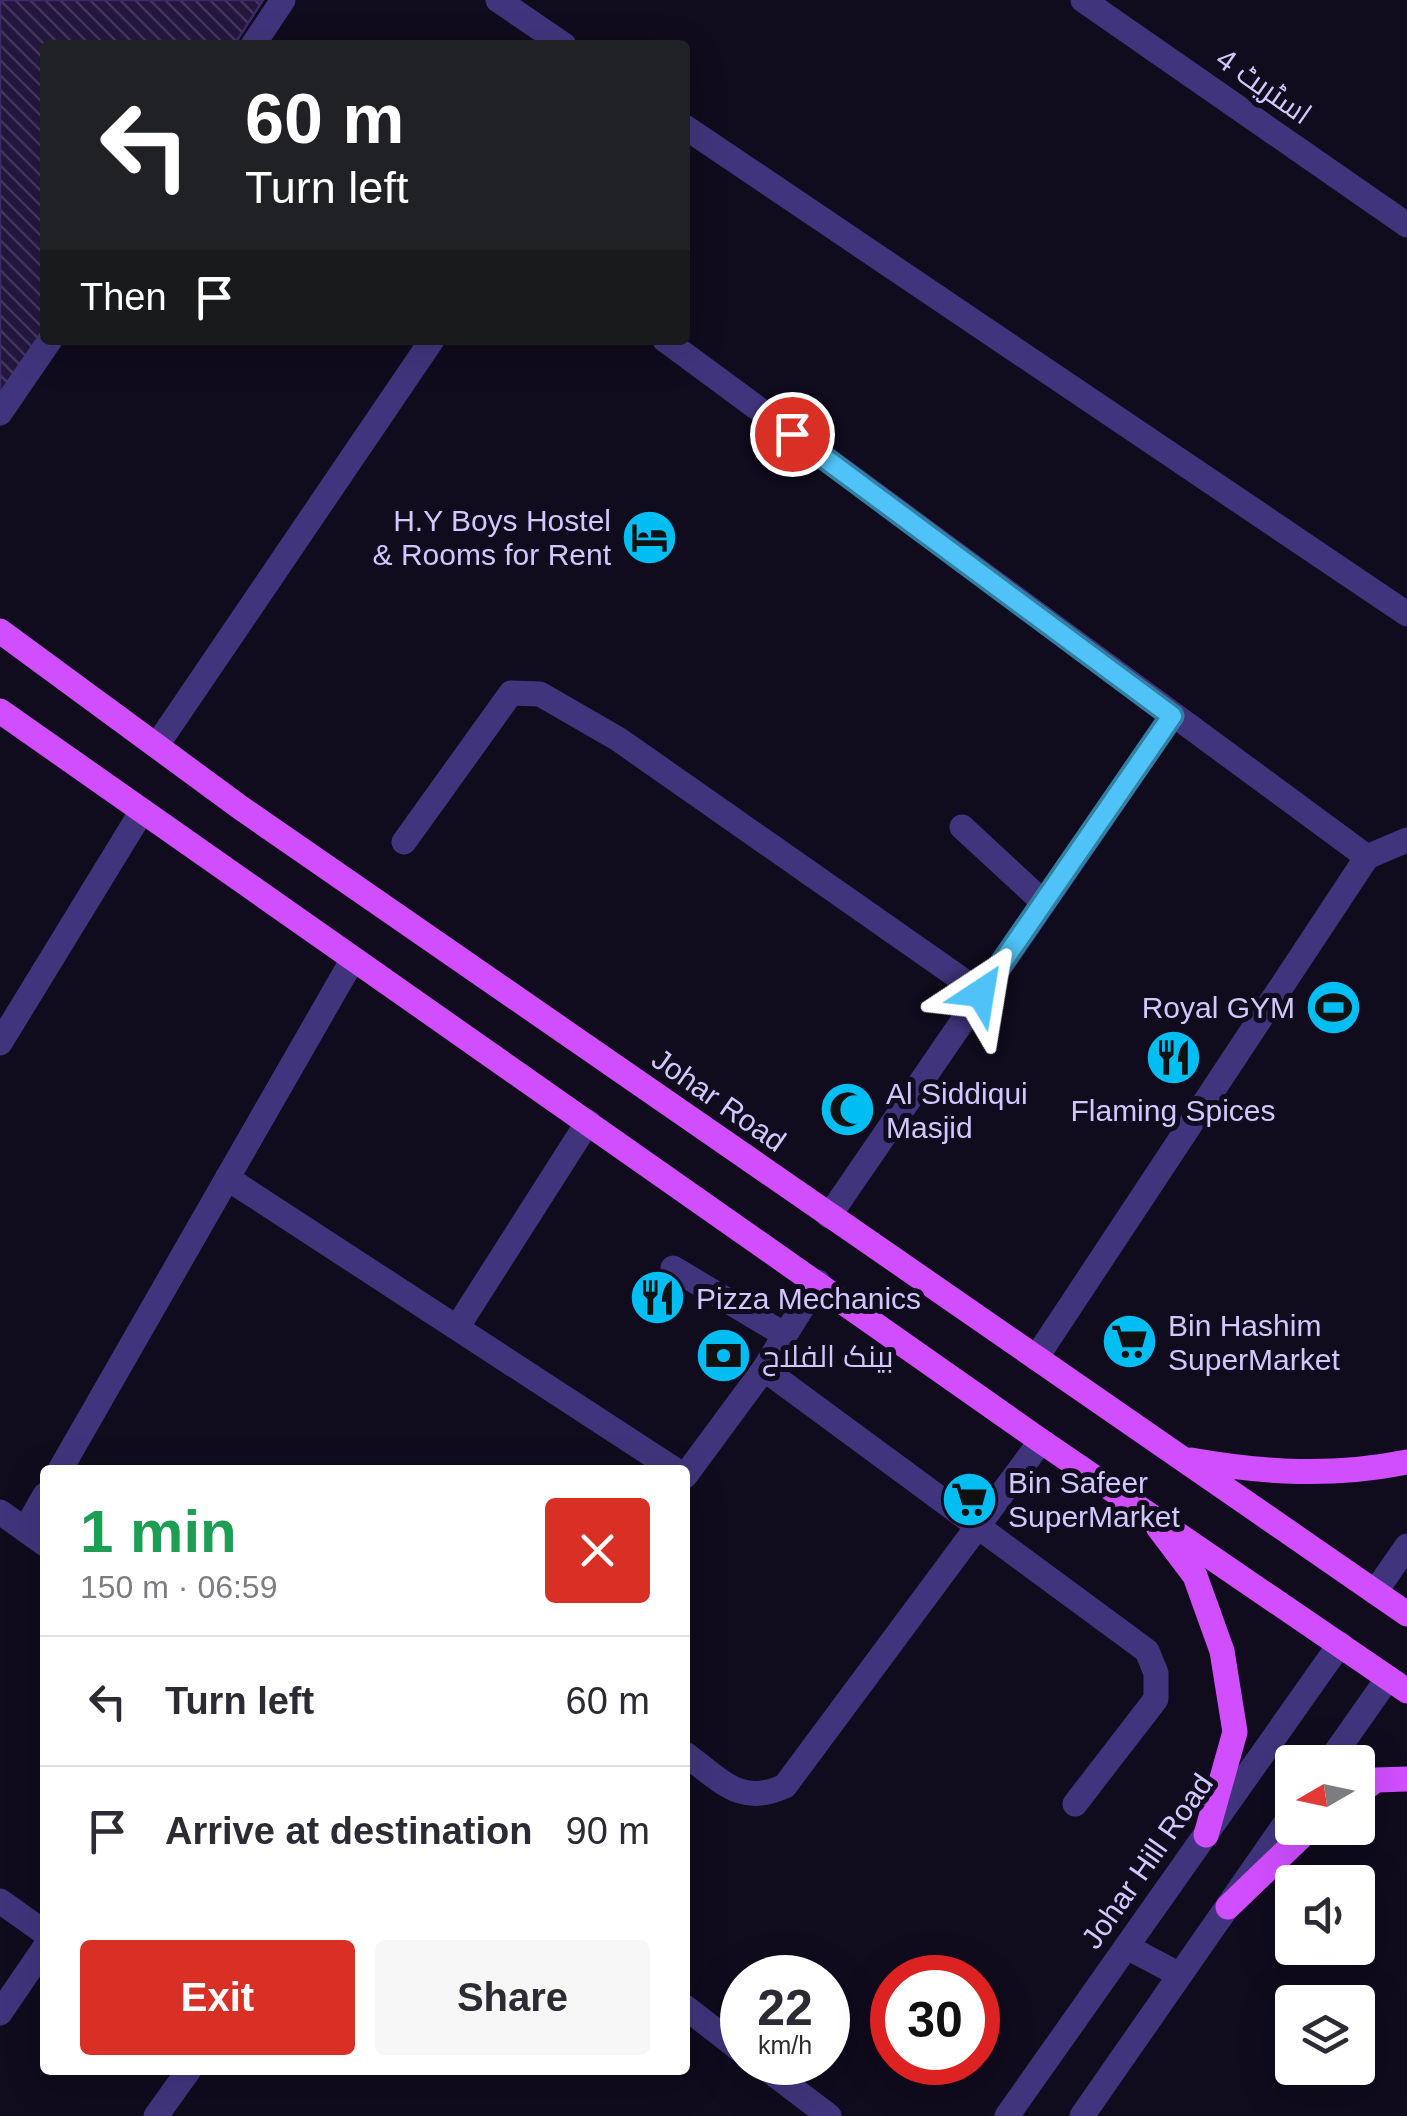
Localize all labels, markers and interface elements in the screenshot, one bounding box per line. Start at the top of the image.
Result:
street label: اسٹریٹ 4 [1210,41,1318,131]
icon: left [80,80,210,210]
text: 60 m [245,80,405,158]
text: Turn left [245,162,408,213]
icon: arrive [187,270,242,325]
text: Then [80,276,167,318]
pin [750,392,835,477]
icon: arrive [765,407,820,462]
place label: H.Y Boys Hostel & Rooms for Rent [373,504,612,571]
hotel icon: H.Y Boys Hostel & Rooms for Rent [620,507,680,567]
position arrow [929,941,1033,1045]
sports icon: Royal GYM [1304,977,1364,1037]
place label: Royal GYM [1142,991,1295,1024]
restaurant icon: Flaming Spices [1143,1028,1203,1088]
street label: Johar Road [646,1042,792,1158]
place label: Al Siddiqui Masjid [886,1077,1028,1144]
mosque icon: Al Siddiqui Masjid [817,1080,877,1140]
place label: Flaming Spices [1070,1094,1276,1127]
restaurant icon: Pizza Mechanics [627,1268,687,1328]
place label: Pizza Mechanics [696,1282,921,1315]
place label: Bin Hashim SuperMarket [1168,1309,1340,1376]
supermarket icon: Bin Hashim SuperMarket [1099,1312,1159,1372]
bank icon: بینک الفلاح [693,1326,753,1386]
place label: بینک الفلاح [762,1340,894,1377]
place label: Bin Safeer SuperMarket [1008,1466,1180,1533]
supermarket icon: Bin Safeer SuperMarket [939,1469,999,1529]
text: 1 min [80,1498,237,1565]
button: close [545,1498,650,1603]
text: 150 m · 06:59 [80,1569,277,1605]
icon: left [80,1674,135,1729]
text: Turn left [165,1680,314,1722]
text: 60 m [566,1680,650,1722]
north arrow [1275,1745,1375,1845]
map controls [1275,1745,1375,2085]
street label: Johar Hill Road [1075,1768,1219,1954]
icon: arrive [80,1804,135,1859]
text: Arrive at destination [165,1810,532,1852]
text: 90 m [566,1810,650,1852]
button: sound [1275,1865,1375,1965]
button: Exit [80,1940,355,2055]
button: Share [375,1940,650,2055]
speed limit sign: 30 [870,1955,1000,2085]
text: 22 [757,1980,813,2036]
button: layers [1275,1985,1375,2085]
text: km/h [758,2031,812,2059]

